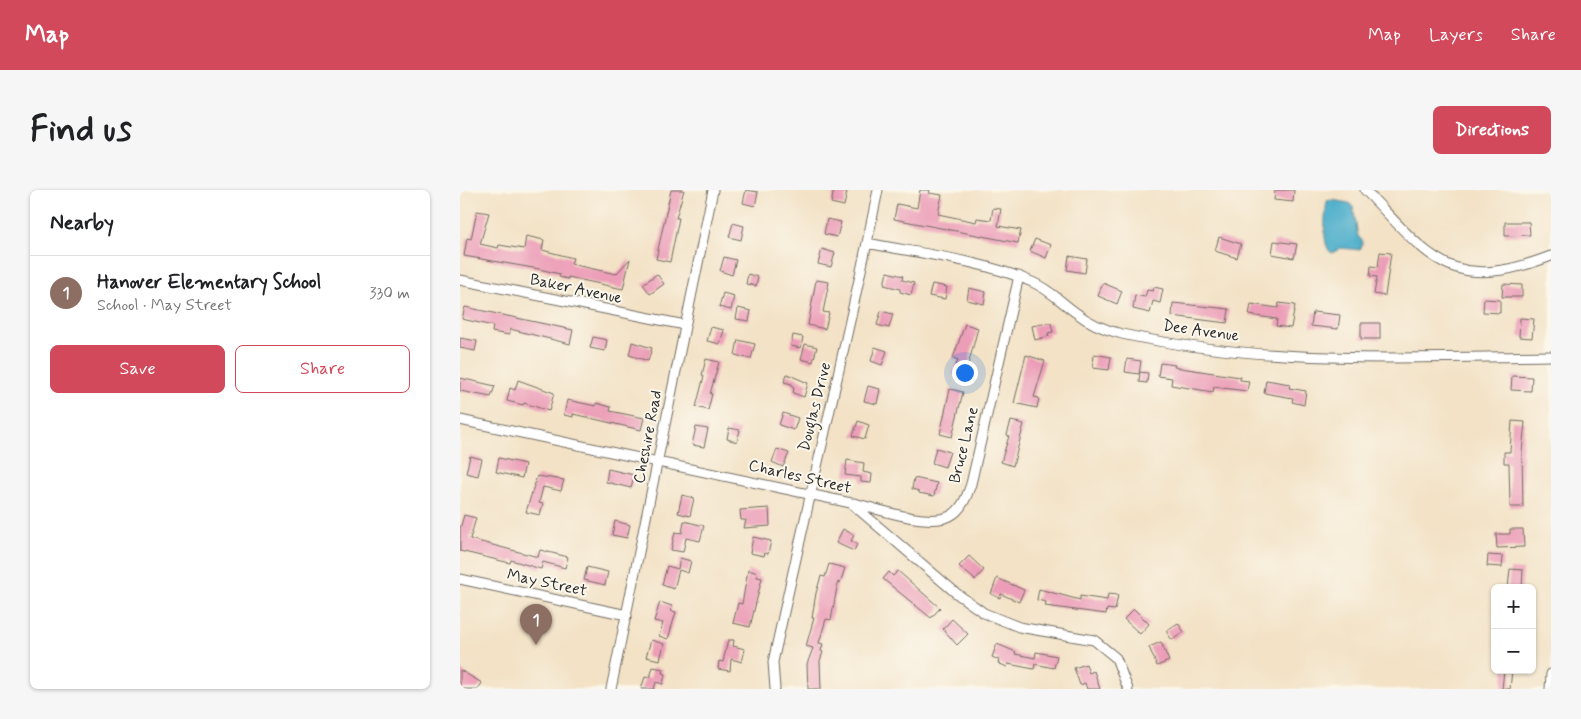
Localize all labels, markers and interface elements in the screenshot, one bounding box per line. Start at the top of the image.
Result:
text: Map [25,20,69,51]
text: Map [1368,23,1401,47]
text: Layers [1429,23,1483,47]
text: Share [1511,23,1556,47]
button: Directions [1433,106,1551,154]
text: Find us [30,107,132,153]
text: Nearby [50,209,114,237]
street label: Baker Avenue [528,269,625,309]
text: Hanover Elementary School [97,270,321,295]
text: 1 [62,283,70,304]
text: 330 m [369,283,410,304]
text: School · May Street [97,295,232,316]
street label: Dee Avenue [1161,315,1241,347]
button: Save [50,345,225,393]
button: Share [235,345,410,393]
street label: Douglas Drive [794,360,837,454]
your location [952,360,978,386]
street label: Cheshire Road [629,389,667,485]
street label: Bruce Lane [944,404,984,485]
street label: Charles Street [746,455,854,499]
street label: May Street [505,564,589,602]
map controls [1491,584,1536,674]
button: + [1491,584,1536,629]
pin: 1 [520,604,552,645]
button: − [1491,629,1536,674]

